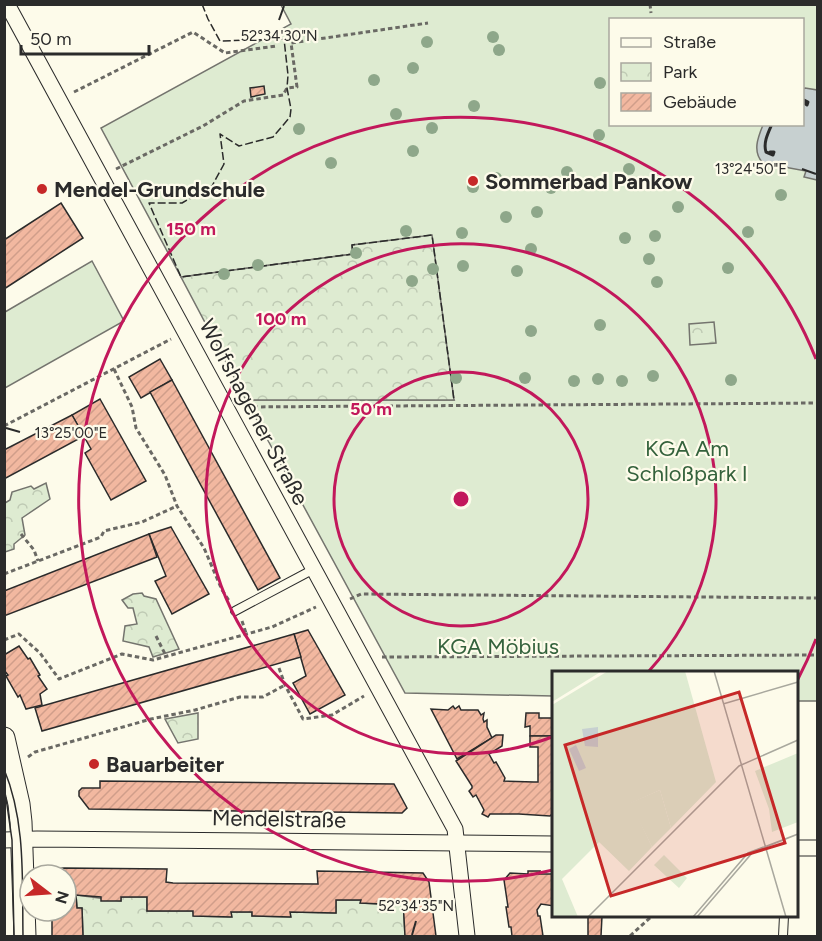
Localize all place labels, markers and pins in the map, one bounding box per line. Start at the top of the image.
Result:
place label: Sommerbad Pankow [485,168,693,195]
marker: Sommerbad Pankow [466,174,480,188]
place label: Mendel-Grundschule [54,176,265,203]
marker: Mendel-Grundschule [35,182,49,196]
centre of rings [451,489,471,509]
place label: Bauarbeiter [106,751,225,778]
marker: Bauarbeiter [87,757,101,771]

